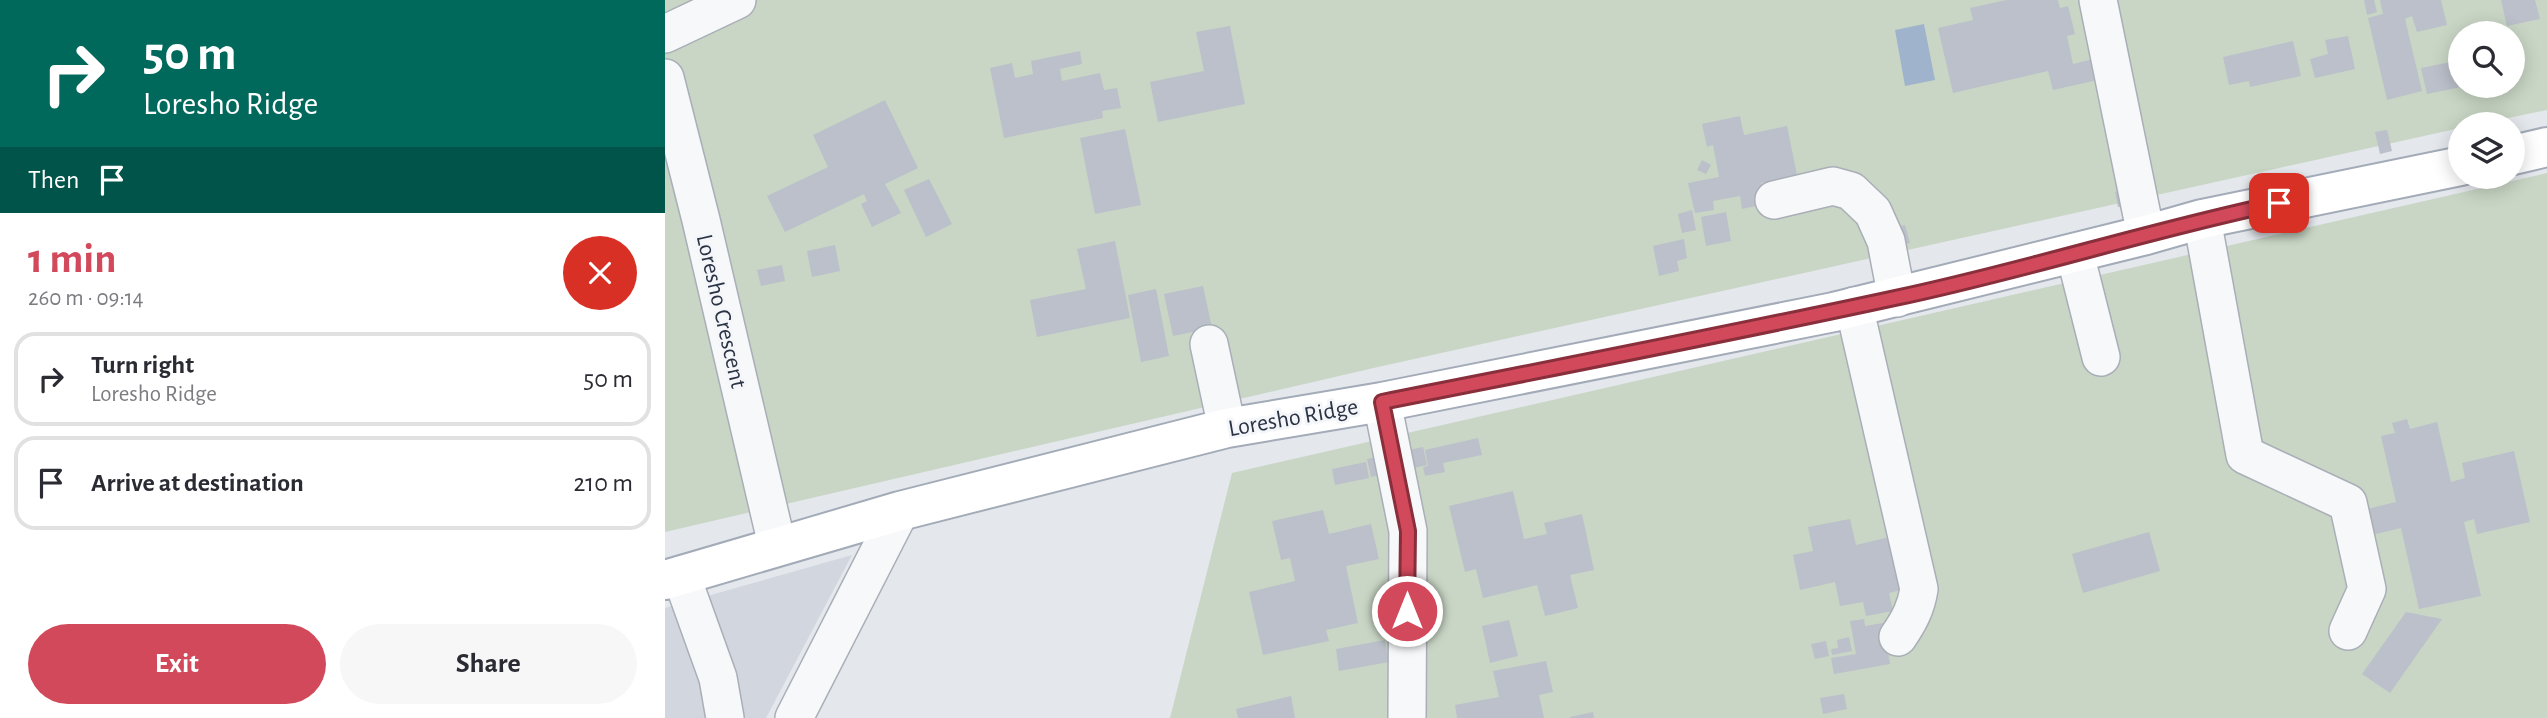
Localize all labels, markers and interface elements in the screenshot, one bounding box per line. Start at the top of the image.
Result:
map controls [2448,21,2525,189]
button: search [2448,21,2525,98]
icon: right [28,28,119,119]
text: 50 m [143,30,237,79]
text: Loresho Ridge [143,88,318,120]
button: layers [2448,112,2525,189]
icon: arrive [93,161,131,199]
text: Then [28,167,79,193]
pin [2249,173,2309,233]
icon: arrive [2260,184,2298,222]
street label: Loresho Crescent [692,232,750,391]
button: close [563,236,637,310]
text: 1 min [28,238,117,280]
text: 260 m · 09:14 [28,287,144,310]
text: Turn right [91,352,194,378]
icon: right [32,360,70,398]
text: 50 m [583,366,633,392]
text: Loresho Ridge [91,383,217,406]
street label: Loresho Ridge [1226,395,1360,441]
icon: arrive [32,464,70,502]
text: Arrive at destination [91,470,304,496]
text: 210 m [573,470,633,496]
position arrow [1370,574,1444,648]
button: Exit [28,624,326,704]
button: Share [340,624,637,704]

